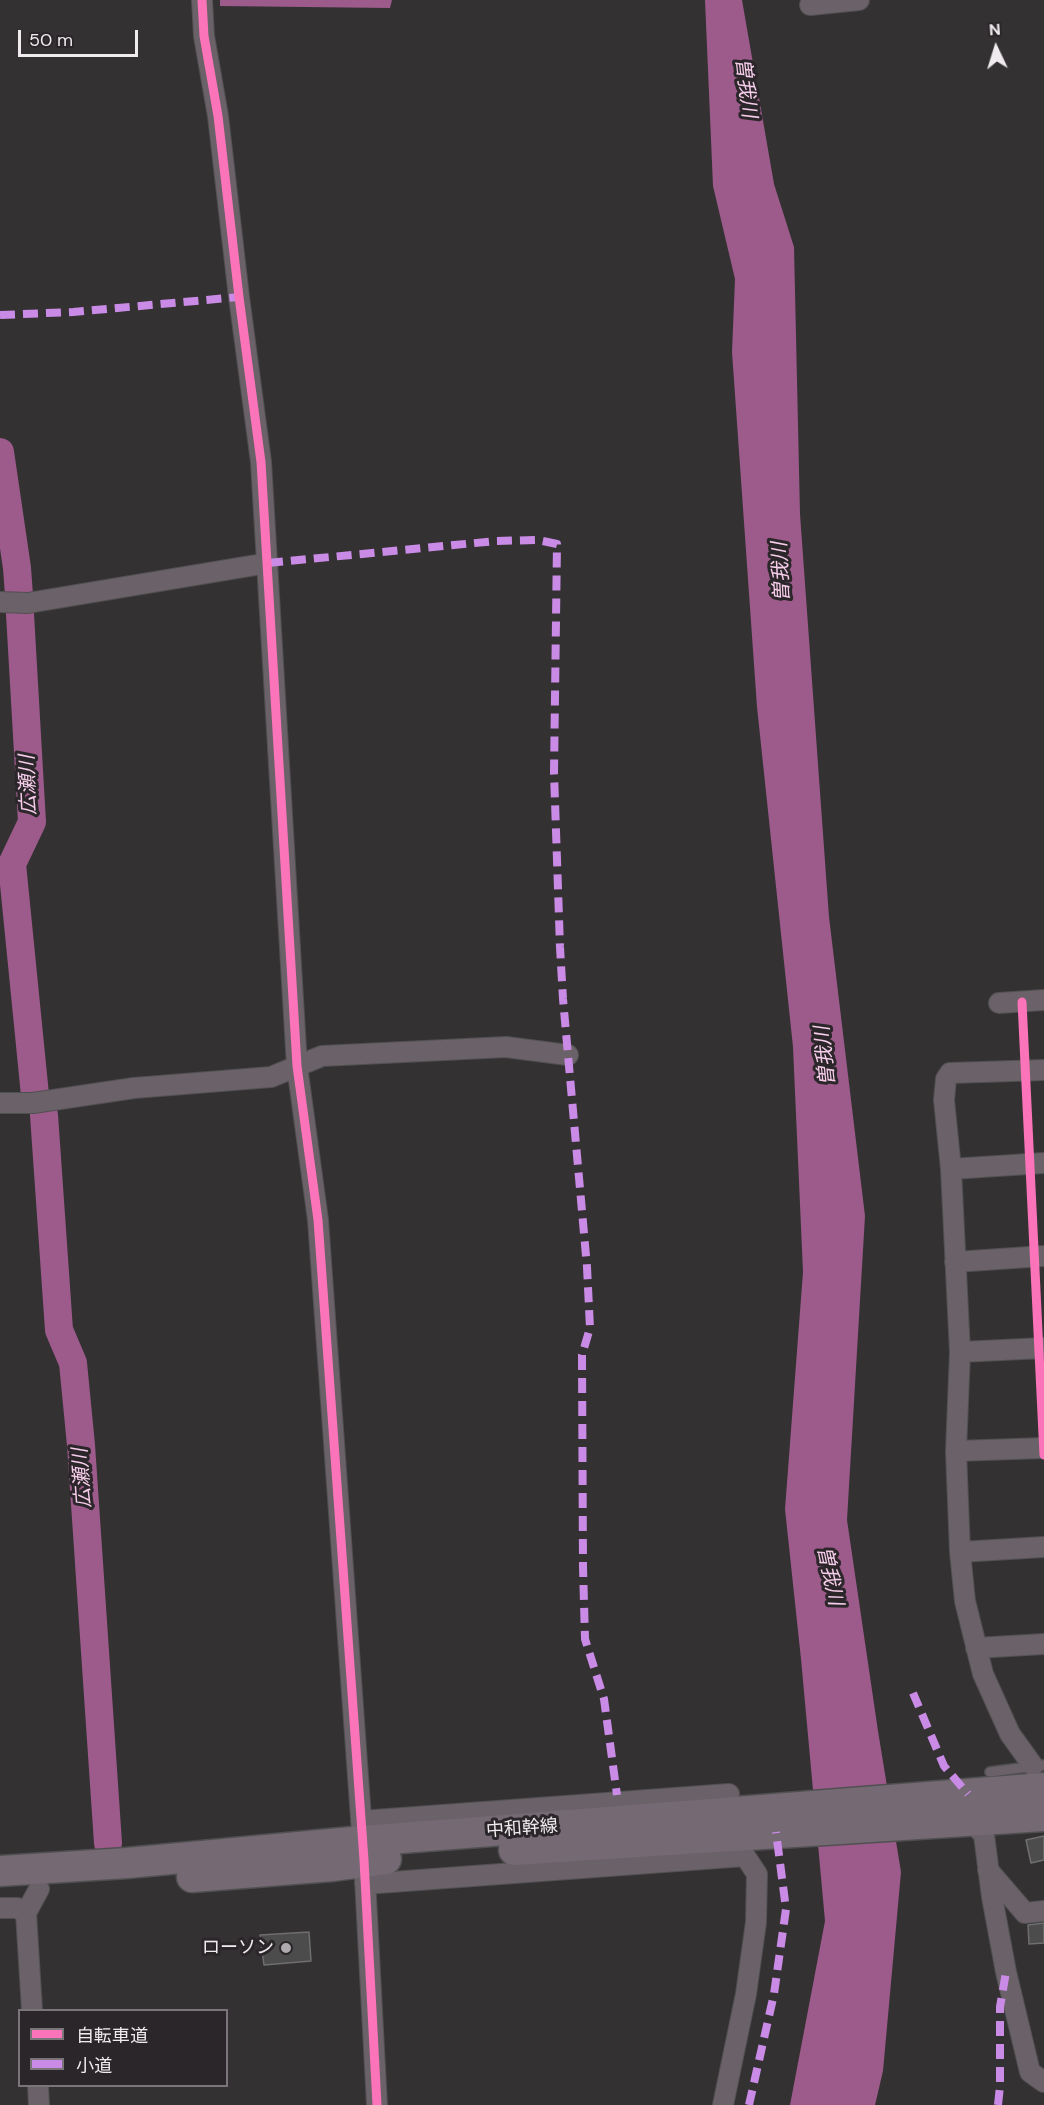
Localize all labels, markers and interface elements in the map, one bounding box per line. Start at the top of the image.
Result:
scale bar [21,18,141,56]
north arrow [966,18,1026,78]
text: N [988,19,1001,40]
text: 50 m [29,28,73,52]
water label: 曽我川 [729,57,761,119]
water label: 曽我川 [768,541,796,603]
water label: 広瀬川 [16,755,42,815]
water label: 曽我川 [811,1025,841,1087]
water label: 広瀬川 [69,1447,97,1509]
water label: 曽我川 [811,1544,847,1608]
street label: 中和幹線 [485,1816,559,1842]
place label: ローソン [202,1937,274,1959]
marker: ローソン [279,1941,293,1955]
legend [18,2009,228,2087]
text: 自転車道 [76,2024,148,2048]
text: 小道 [76,2054,112,2078]

